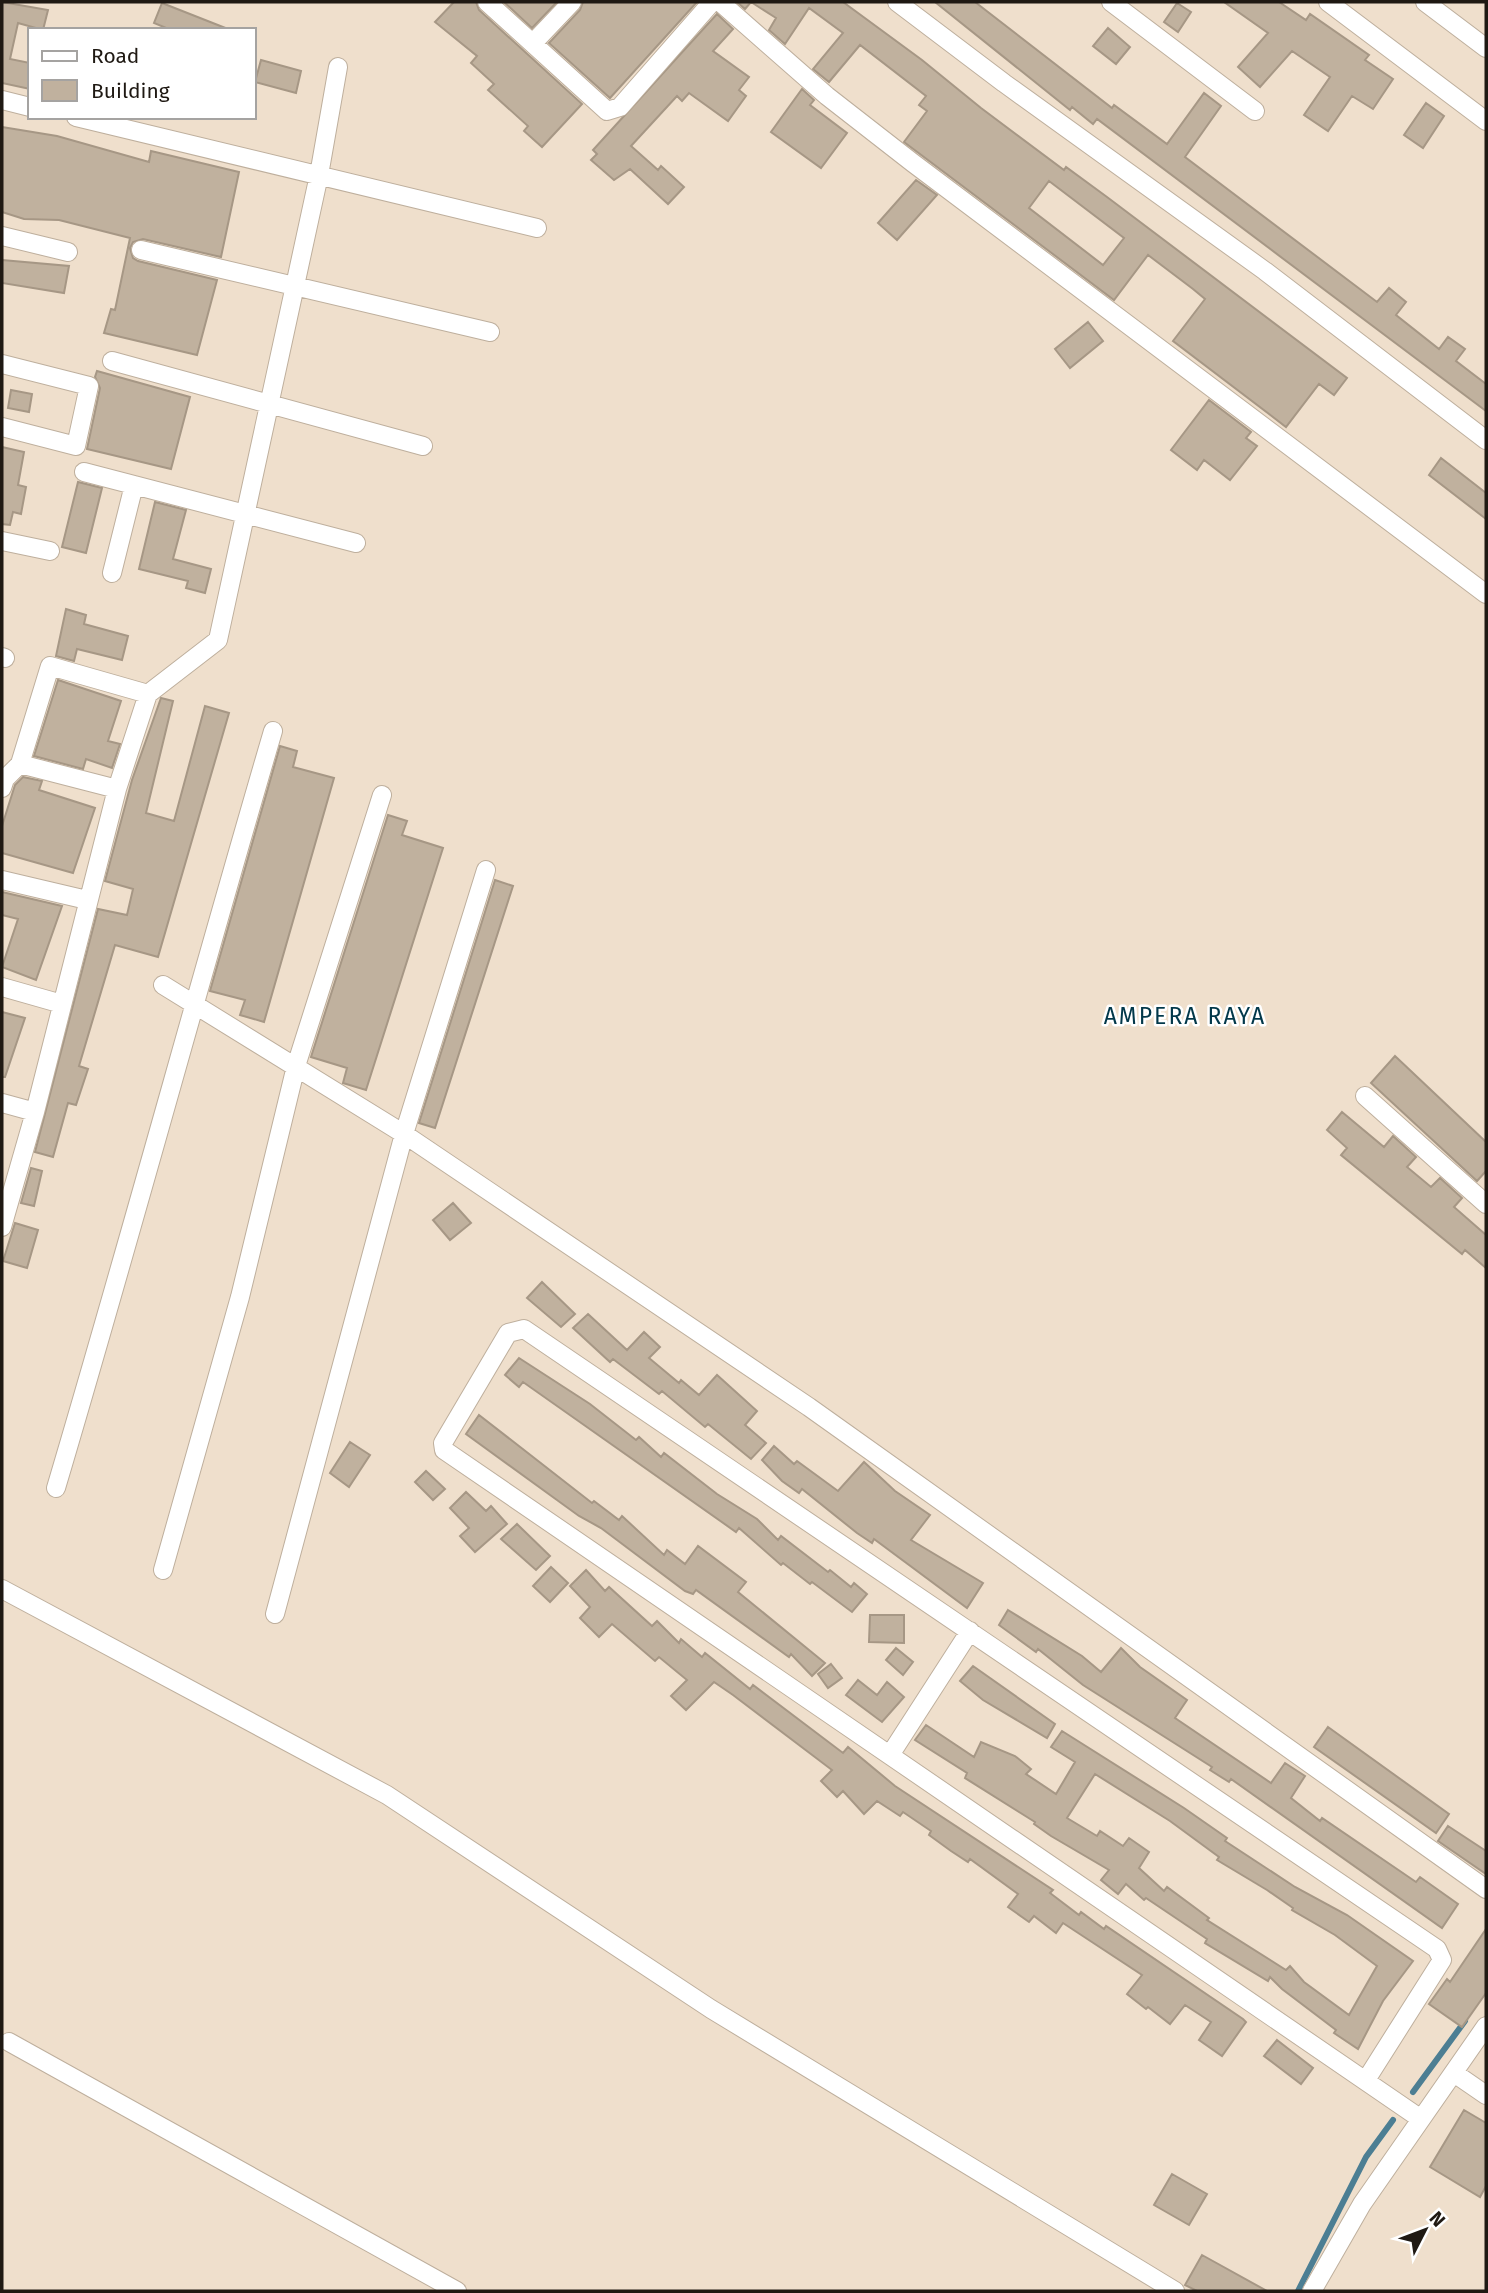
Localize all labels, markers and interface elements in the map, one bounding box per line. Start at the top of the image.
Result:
legend [28,28,256,119]
text: Road [91,43,139,69]
text: Building [91,78,170,104]
district label: AMPERA RAYA [1104,1002,1266,1030]
north arrow [1390,2195,1460,2265]
text: N [1424,2207,1450,2231]

